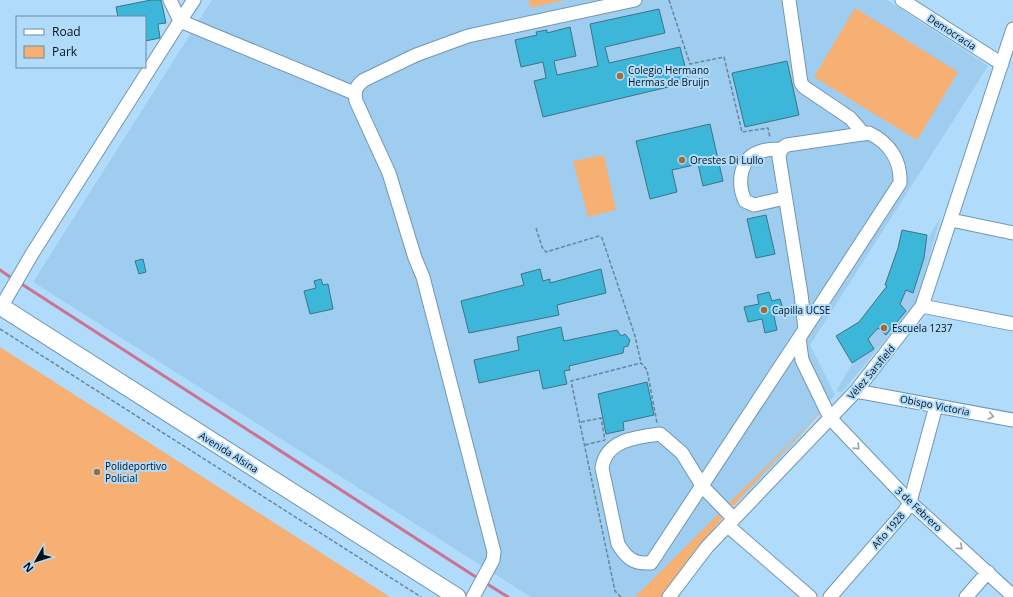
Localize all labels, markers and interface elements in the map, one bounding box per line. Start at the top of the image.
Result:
street label: Democracia [925,11,979,53]
legend [16,16,146,68]
text: Road [52,23,81,40]
text: Park [52,43,78,60]
place label: Colegio Hermano Hermas de Bruijn [628,63,709,89]
marker: Colegio Hermano Hermas de Bruijn [615,71,625,81]
place label: Orestes Di Lullo [690,153,764,167]
marker: Orestes Di Lullo [677,155,687,165]
place label: Capilla UCSE [772,303,830,317]
marker: Capilla UCSE [759,305,769,315]
place label: Escuela 1237 [892,321,953,335]
marker: Escuela 1237 [879,323,889,333]
street label: Vélez Sarsfield [844,342,898,402]
street label: Obispo Victoria [899,391,971,419]
one-way arrow [988,411,994,419]
street label: Avenida Alsina [197,428,261,476]
one-way arrow [852,442,860,450]
place label: Polideportivo Policial [105,459,167,485]
marker: Polideportivo Policial [92,467,102,477]
street label: 3 de Febrero [893,484,945,534]
street label: Año 1928 [868,509,908,551]
north arrow [16,541,56,581]
one-way arrow [955,542,963,550]
text: N [19,559,36,576]

